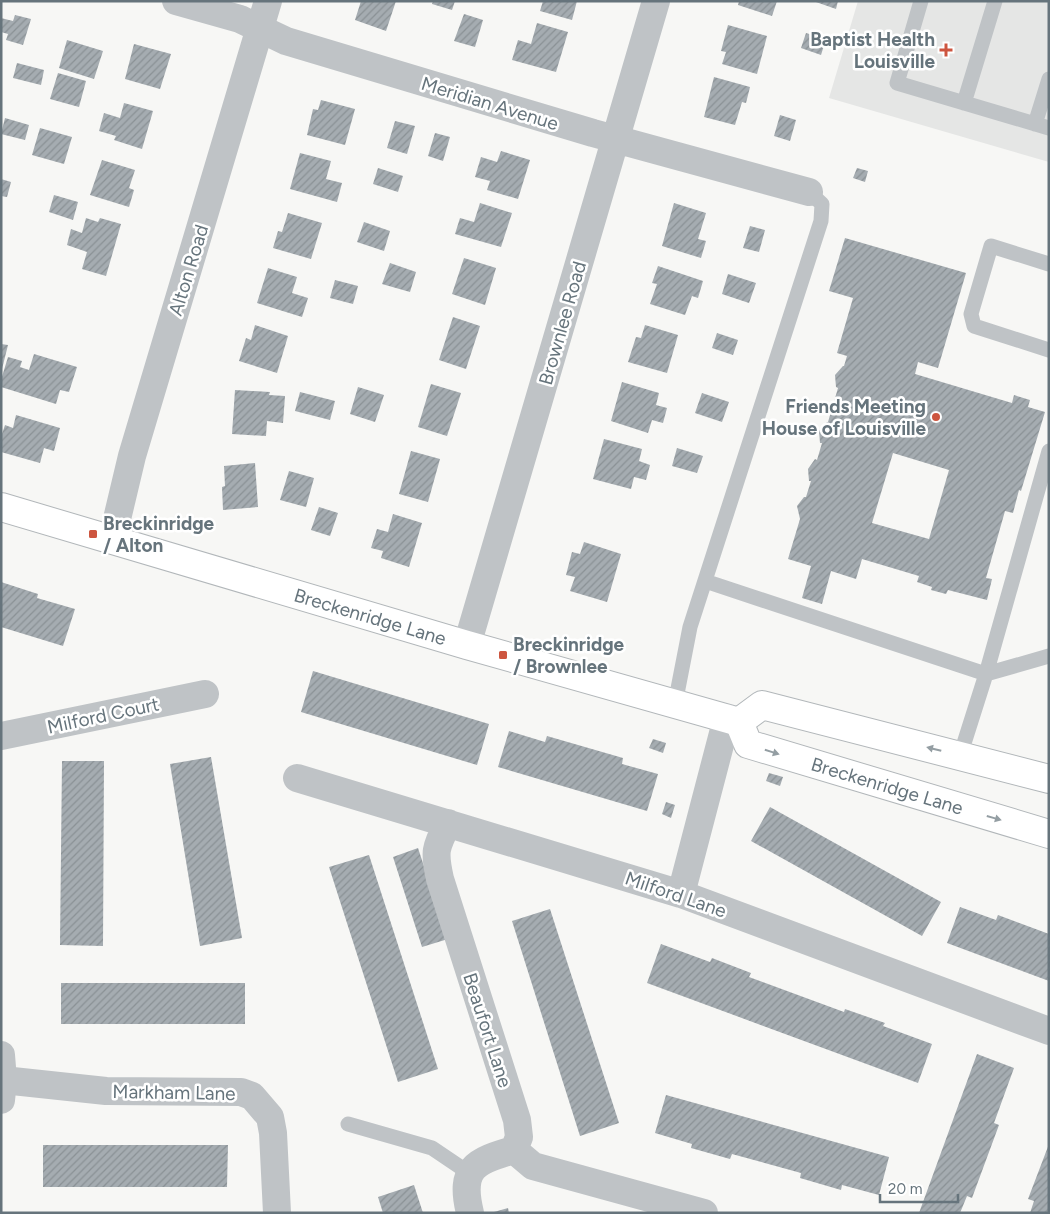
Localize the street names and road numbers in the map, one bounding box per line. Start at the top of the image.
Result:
street label: Meridian Avenue [419,72,561,135]
street label: Alton Road [164,222,213,319]
street label: Brownlee Road [534,259,591,388]
street label: Breckenridge Lane [291,583,449,650]
street label: Milford Court [45,692,161,739]
street label: Breckenridge Lane [808,753,966,820]
street label: Milford Lane [622,866,729,923]
street label: Beaufort Lane [458,970,517,1090]
street label: Markham Lane [112,1080,236,1105]

